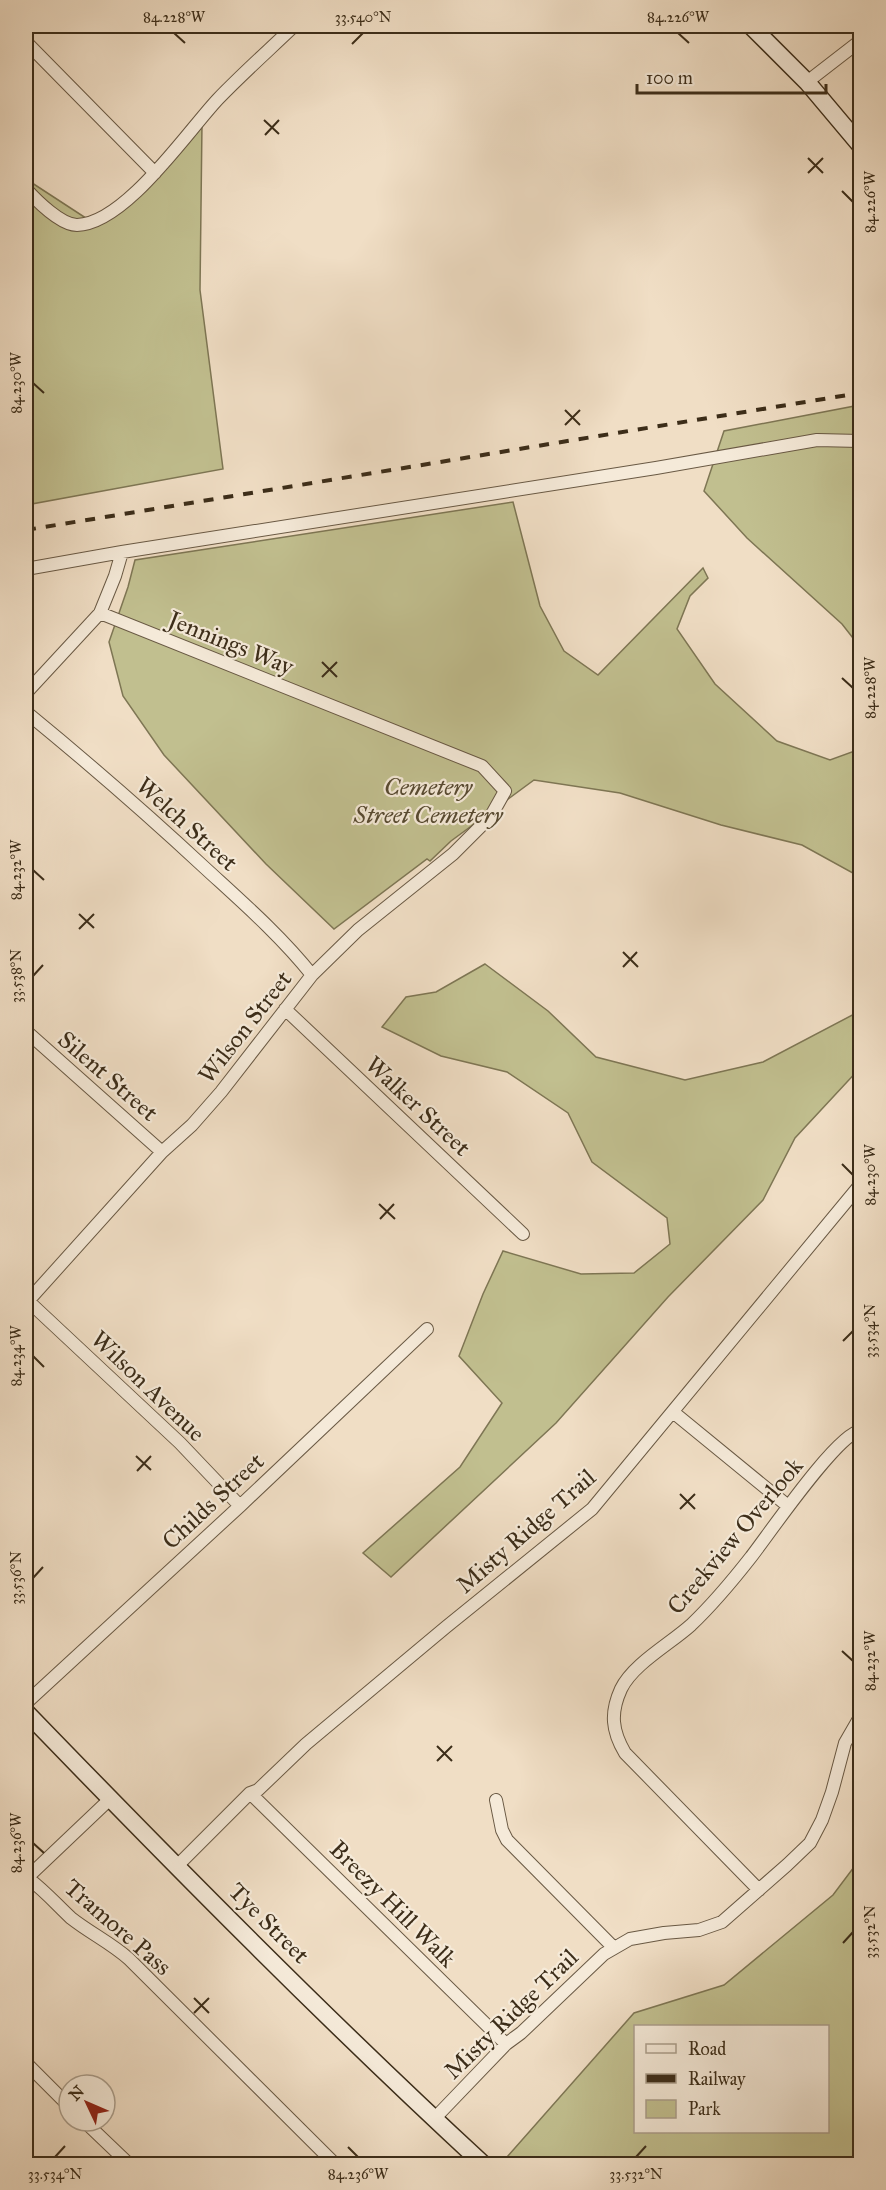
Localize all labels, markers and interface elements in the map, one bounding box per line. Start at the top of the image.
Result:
text: 84.228°W [143,8,206,26]
text: 33.540°N [335,8,392,26]
text: 84.226°W [647,8,710,26]
scale bar [637,57,826,95]
text: 100 m [646,67,693,89]
text: 84.226°W [861,170,879,233]
text: 84.230°W [7,351,25,414]
street label: Jennings Way [161,603,299,682]
text: 84.228°W [861,656,879,719]
street label: Welch Street [130,771,244,878]
park label: Cemetery Street Cemetery [352,772,504,830]
text: 84.232°W [7,839,25,900]
text: 33.538°N [7,949,25,1003]
street label: Wilson Street [192,964,299,1089]
street label: Silent Street [52,1024,165,1128]
street label: Walker Street [359,1050,477,1163]
text: 84.230°W [861,1143,879,1206]
text: 33.534°N [861,1304,879,1358]
street label: Wilson Avenue [85,1324,211,1448]
text: 84.234°W [7,1325,25,1387]
street label: Childs Street [156,1446,271,1556]
street label: Creekview Overlook [661,1451,810,1621]
street label: Misty Ridge Trail [450,1462,602,1600]
text: 33.536°N [7,1551,25,1605]
text: 84.232°W [861,1630,879,1691]
text: 84.236°W [7,1812,25,1873]
street label: Breezy Hill Walk [323,1834,463,1974]
street label: Tramore Pass [58,1872,178,1982]
street label: Tye Street [222,1876,316,1970]
text: 33.532°N [861,1905,879,1959]
street label: Misty Ridge Trail [438,1942,585,2086]
legend [634,2025,829,2133]
text: Road [688,2038,726,2060]
text: Railway [688,2068,746,2090]
north arrow [57,2073,117,2133]
text: N [65,2081,88,2104]
text: Park [688,2098,721,2120]
text: 33.534°N [28,2165,82,2183]
text: 84.236°W [328,2165,389,2183]
text: 33.532°N [609,2165,663,2183]

